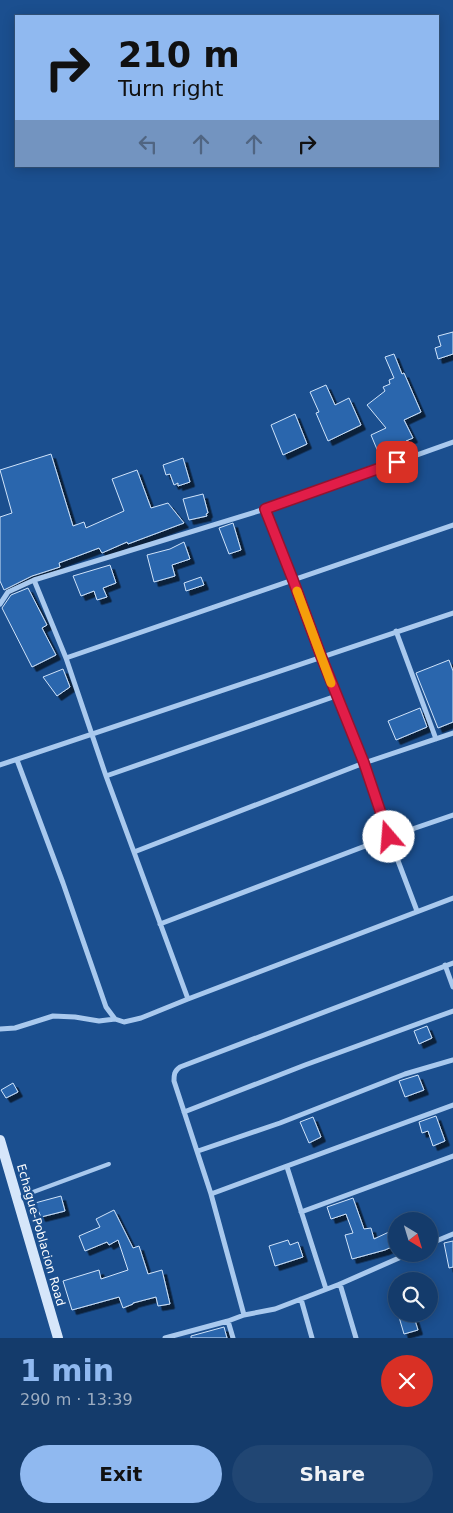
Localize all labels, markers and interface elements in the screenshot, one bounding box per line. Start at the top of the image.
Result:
icon: right [35,35,100,100]
text: 210 m [118,35,240,75]
text: Turn right [118,76,223,101]
icon: left [134,130,162,158]
icon: ahead [187,130,215,158]
icon: ahead [240,130,268,158]
icon: right [293,130,321,158]
pin [376,441,418,483]
icon: arrive [383,448,411,476]
position arrow [362,810,414,862]
street label: Echague-Poblacion Road [14,1162,68,1308]
north arrow [388,1212,438,1262]
map controls [388,1212,438,1322]
button: search [388,1272,438,1322]
text: 1 min [20,1353,114,1388]
button: close [381,1355,433,1407]
text: 290 m · 13:39 [20,1390,133,1409]
button: Exit [20,1445,222,1503]
button: Share [232,1445,433,1503]

